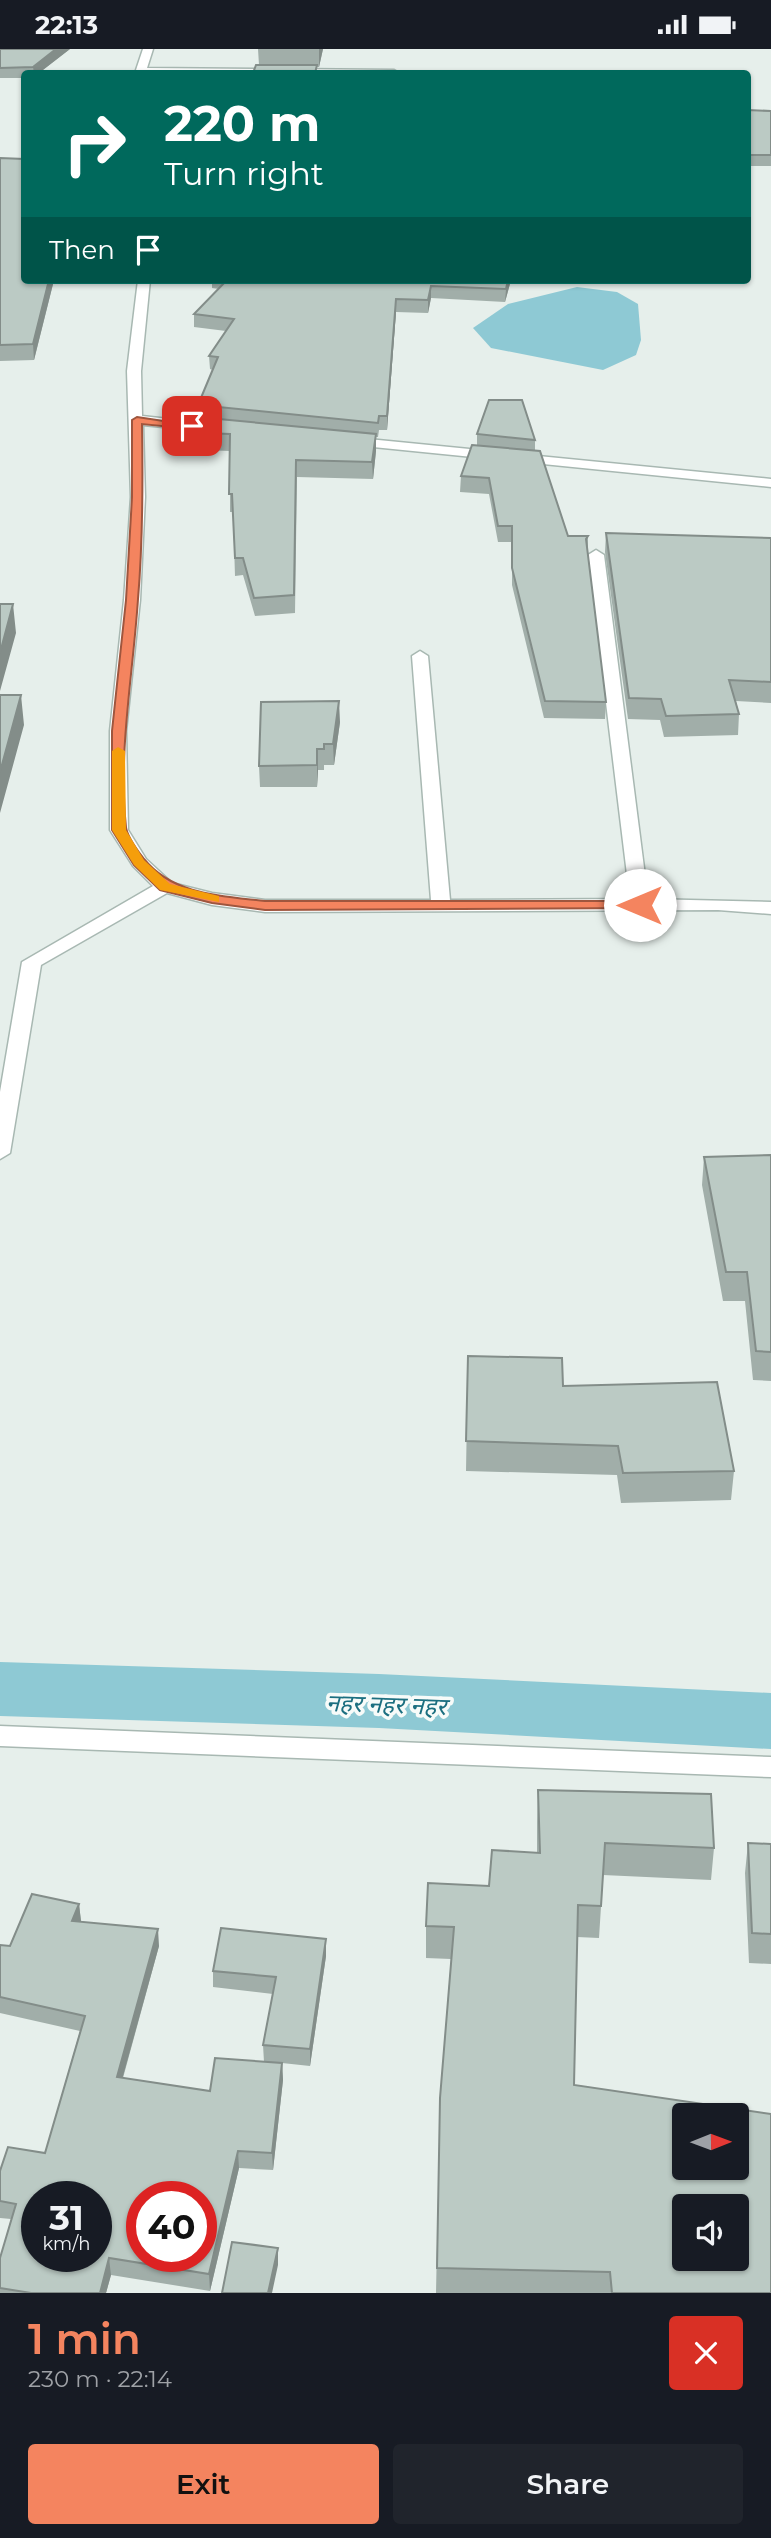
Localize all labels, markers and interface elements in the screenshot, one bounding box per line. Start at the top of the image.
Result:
text: 22:13 [35,9,98,41]
text: 220 m [164,94,320,153]
icon: right [49,98,140,189]
text: Turn right [164,154,324,193]
icon: arrive [129,231,167,269]
text: Then [49,234,115,266]
pin [162,396,222,456]
icon: arrive [173,407,211,445]
position arrow [603,868,677,942]
water label: नहर नहर नहर [325,1688,451,1721]
north arrow [672,2103,749,2181]
map controls [672,2103,749,2271]
speed limit sign: 40 [126,2181,217,2272]
button: sound [672,2194,749,2271]
text: 31 [49,2196,84,2239]
text: km/h [42,2233,91,2255]
text: 1 min [28,2313,141,2365]
button: close [669,2316,743,2390]
text: 230 m · 22:14 [28,2365,172,2393]
button: Exit [28,2444,379,2524]
button: Share [393,2444,743,2524]

